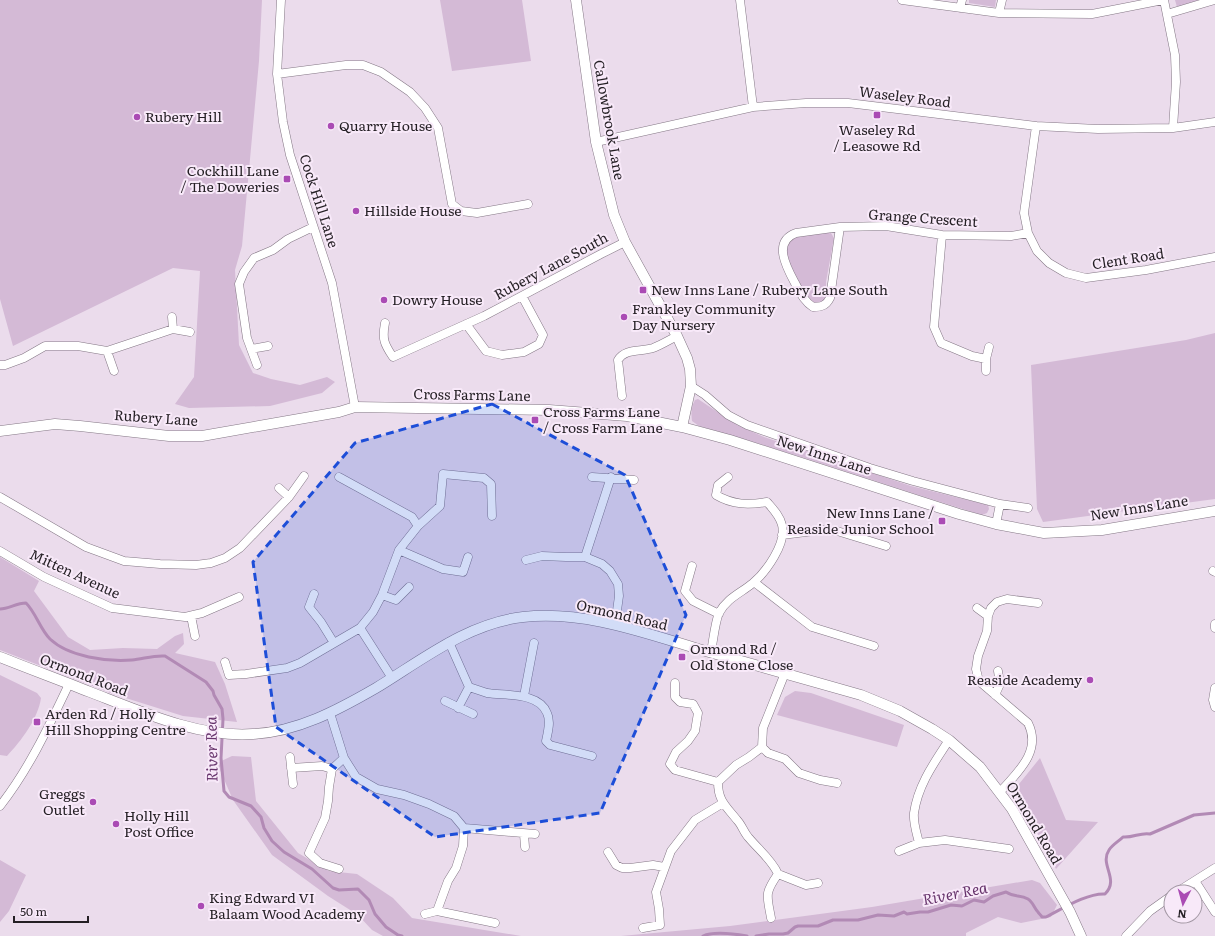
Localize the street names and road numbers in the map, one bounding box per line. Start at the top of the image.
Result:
street label: Callowbrook Lane [590,58,630,181]
street label: Waseley Road [858,80,953,112]
street label: Cock Hill Lane [295,151,345,250]
street label: Grange Crescent [868,203,979,231]
street label: Rubery Lane South [490,227,611,304]
street label: Clent Road [1090,242,1166,274]
street label: Cross Farms Lane [413,383,531,405]
street label: Rubery Lane [113,404,199,430]
street label: New Inns Lane [774,429,874,479]
street label: New Inns Lane [1088,489,1189,525]
street label: Mitten Avenue [27,543,124,603]
street label: Ormond Road [574,594,670,634]
street label: Ormond Road [37,648,132,700]
street label: Ormond Road [1002,777,1068,868]

